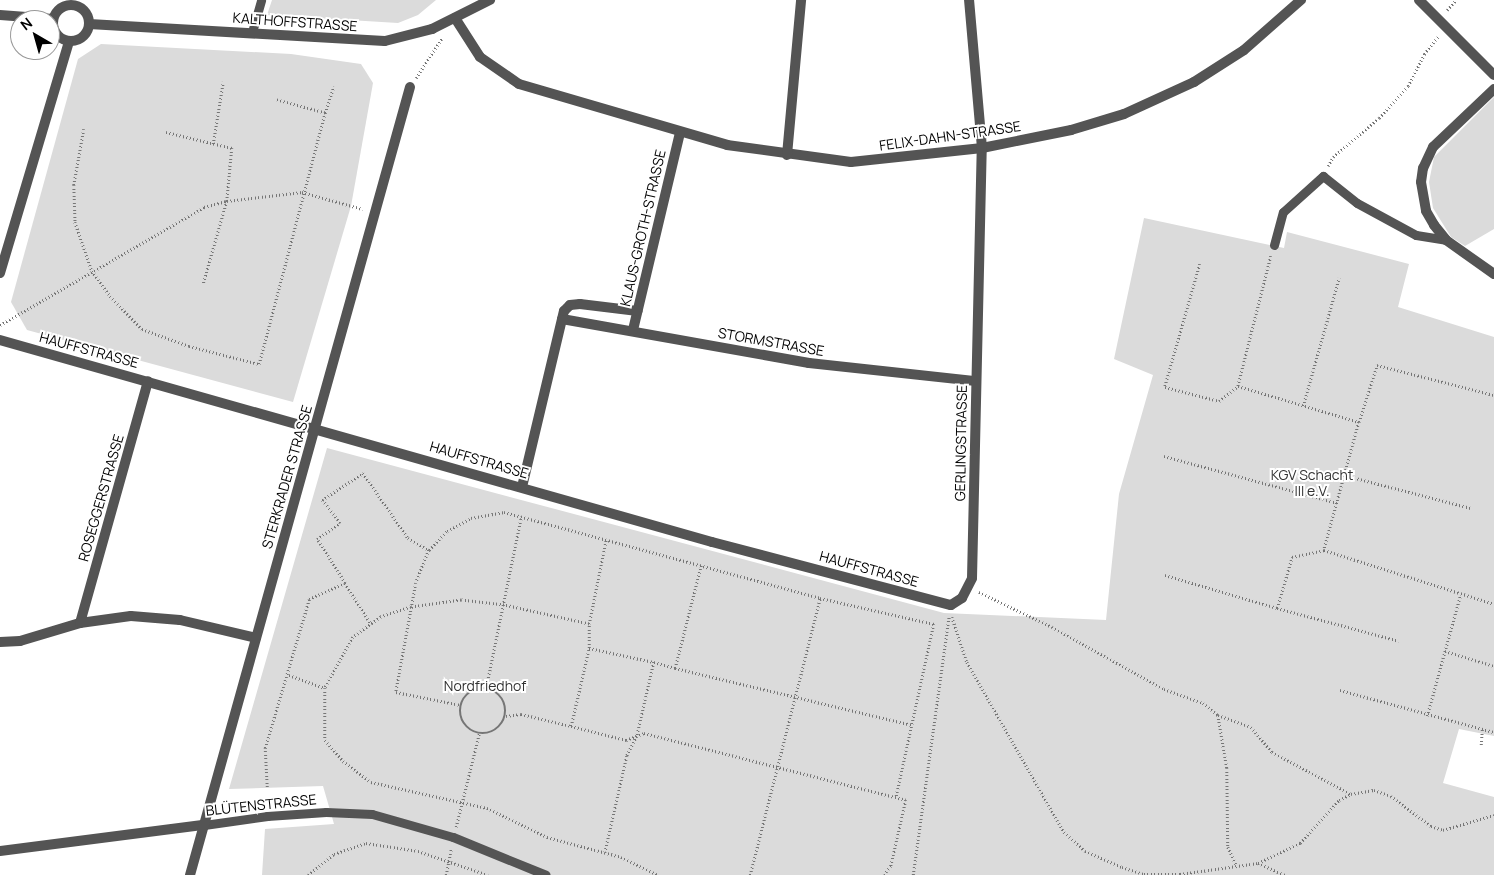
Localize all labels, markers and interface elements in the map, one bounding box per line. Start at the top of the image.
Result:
street label: KALTHOFFSTRASSE [232,9,358,35]
north arrow [10,10,60,60]
text: N [16,13,36,34]
street label: FELIX-DAHN-STRASSE [878,118,1022,154]
street label: KLAUS-GROTH-STRASSE [617,148,669,308]
street label: STORMSTRASSE [717,324,825,360]
street label: HAUFFSTRASSE [38,329,140,371]
street label: GERLINGSTRASSE [952,385,970,501]
street label: STERKRADER STRASSE [258,403,316,551]
street label: ROSEGGERSTRASSE [75,432,127,564]
street label: HAUFFSTRASSE [428,438,530,482]
park label: KGV Schacht III e.V. [1271,467,1353,500]
street label: HAUFFSTRASSE [818,548,920,590]
park label: Nordfriedhof [444,678,526,694]
street label: BLÜTENSTRASSE [205,791,317,819]

